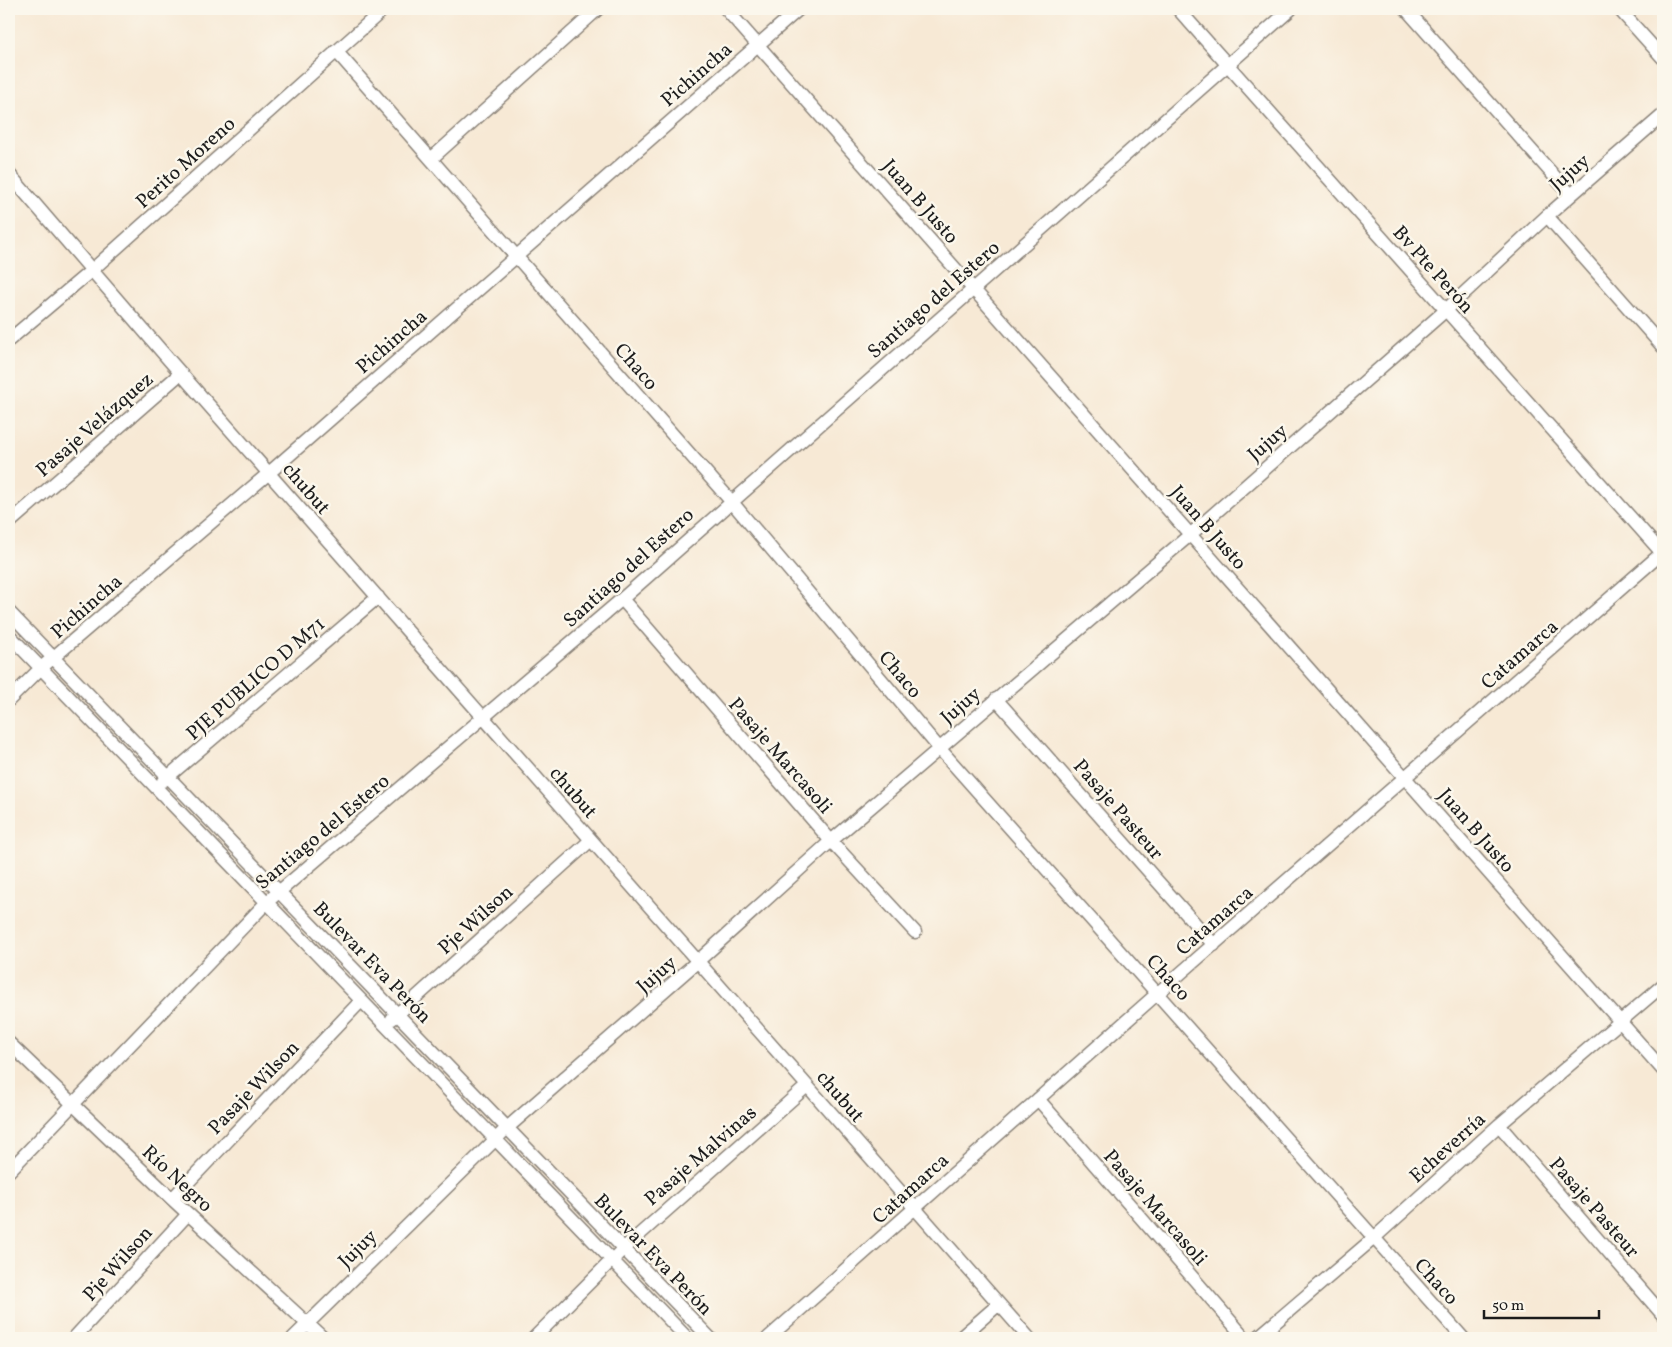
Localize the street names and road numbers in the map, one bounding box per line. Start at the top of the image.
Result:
street label: Pichincha [656,37,739,114]
street label: Perito Moreno [130,111,242,216]
street label: Jujuy [1544,148,1597,199]
street label: Juan B Justo [875,154,964,251]
street label: Bv Pte Perón [1385,220,1480,321]
street label: Santiago del Estero [862,235,1007,366]
street label: Pichincha [351,304,434,381]
street label: Chaco [607,338,664,397]
street label: Pasaje Velázquez [30,367,160,484]
street label: Jujuy [1242,418,1295,469]
street label: chubut [275,457,336,521]
street label: Juan B Justo [1163,480,1252,577]
street label: Santiago del Estero [558,502,701,635]
street label: Pichincha [46,569,129,646]
street label: PJE PUBLICO D M71 [181,611,332,748]
street label: Catamarca [1475,614,1565,697]
street label: Chaco [871,645,928,705]
street label: Jujuy [935,681,988,732]
street label: Pasaje Marcasoli [721,692,838,821]
street label: Pasaje Pasteur [1066,754,1169,867]
street label: chubut [542,761,603,825]
street label: Santiago del Estero [250,768,396,897]
street label: Juan B Justo [1431,783,1520,880]
street label: Pje Wilson [433,879,520,962]
street label: Catamarca [1170,880,1260,963]
street label: Bulevar Eva Perón [306,896,437,1031]
street label: Chaco [1139,949,1196,1008]
street label: Jujuy [631,950,684,1001]
street label: Pasaje Wilson [202,1035,307,1142]
street label: chubut [809,1065,870,1129]
street label: Pasaje Malvinas [639,1100,764,1213]
street label: Echeverría [1404,1107,1493,1190]
street label: Río Negro [135,1139,218,1220]
street label: Pasaje Marcasoli [1096,1144,1213,1273]
street label: Catamarca [867,1147,956,1232]
street label: Pasaje Pasteur [1542,1152,1645,1265]
street label: Bulevar Eva Perón [587,1188,718,1323]
street label: Pje Wilson [77,1220,160,1308]
street label: Jujuy [332,1224,384,1275]
street label: Chaco [1407,1253,1464,1312]

